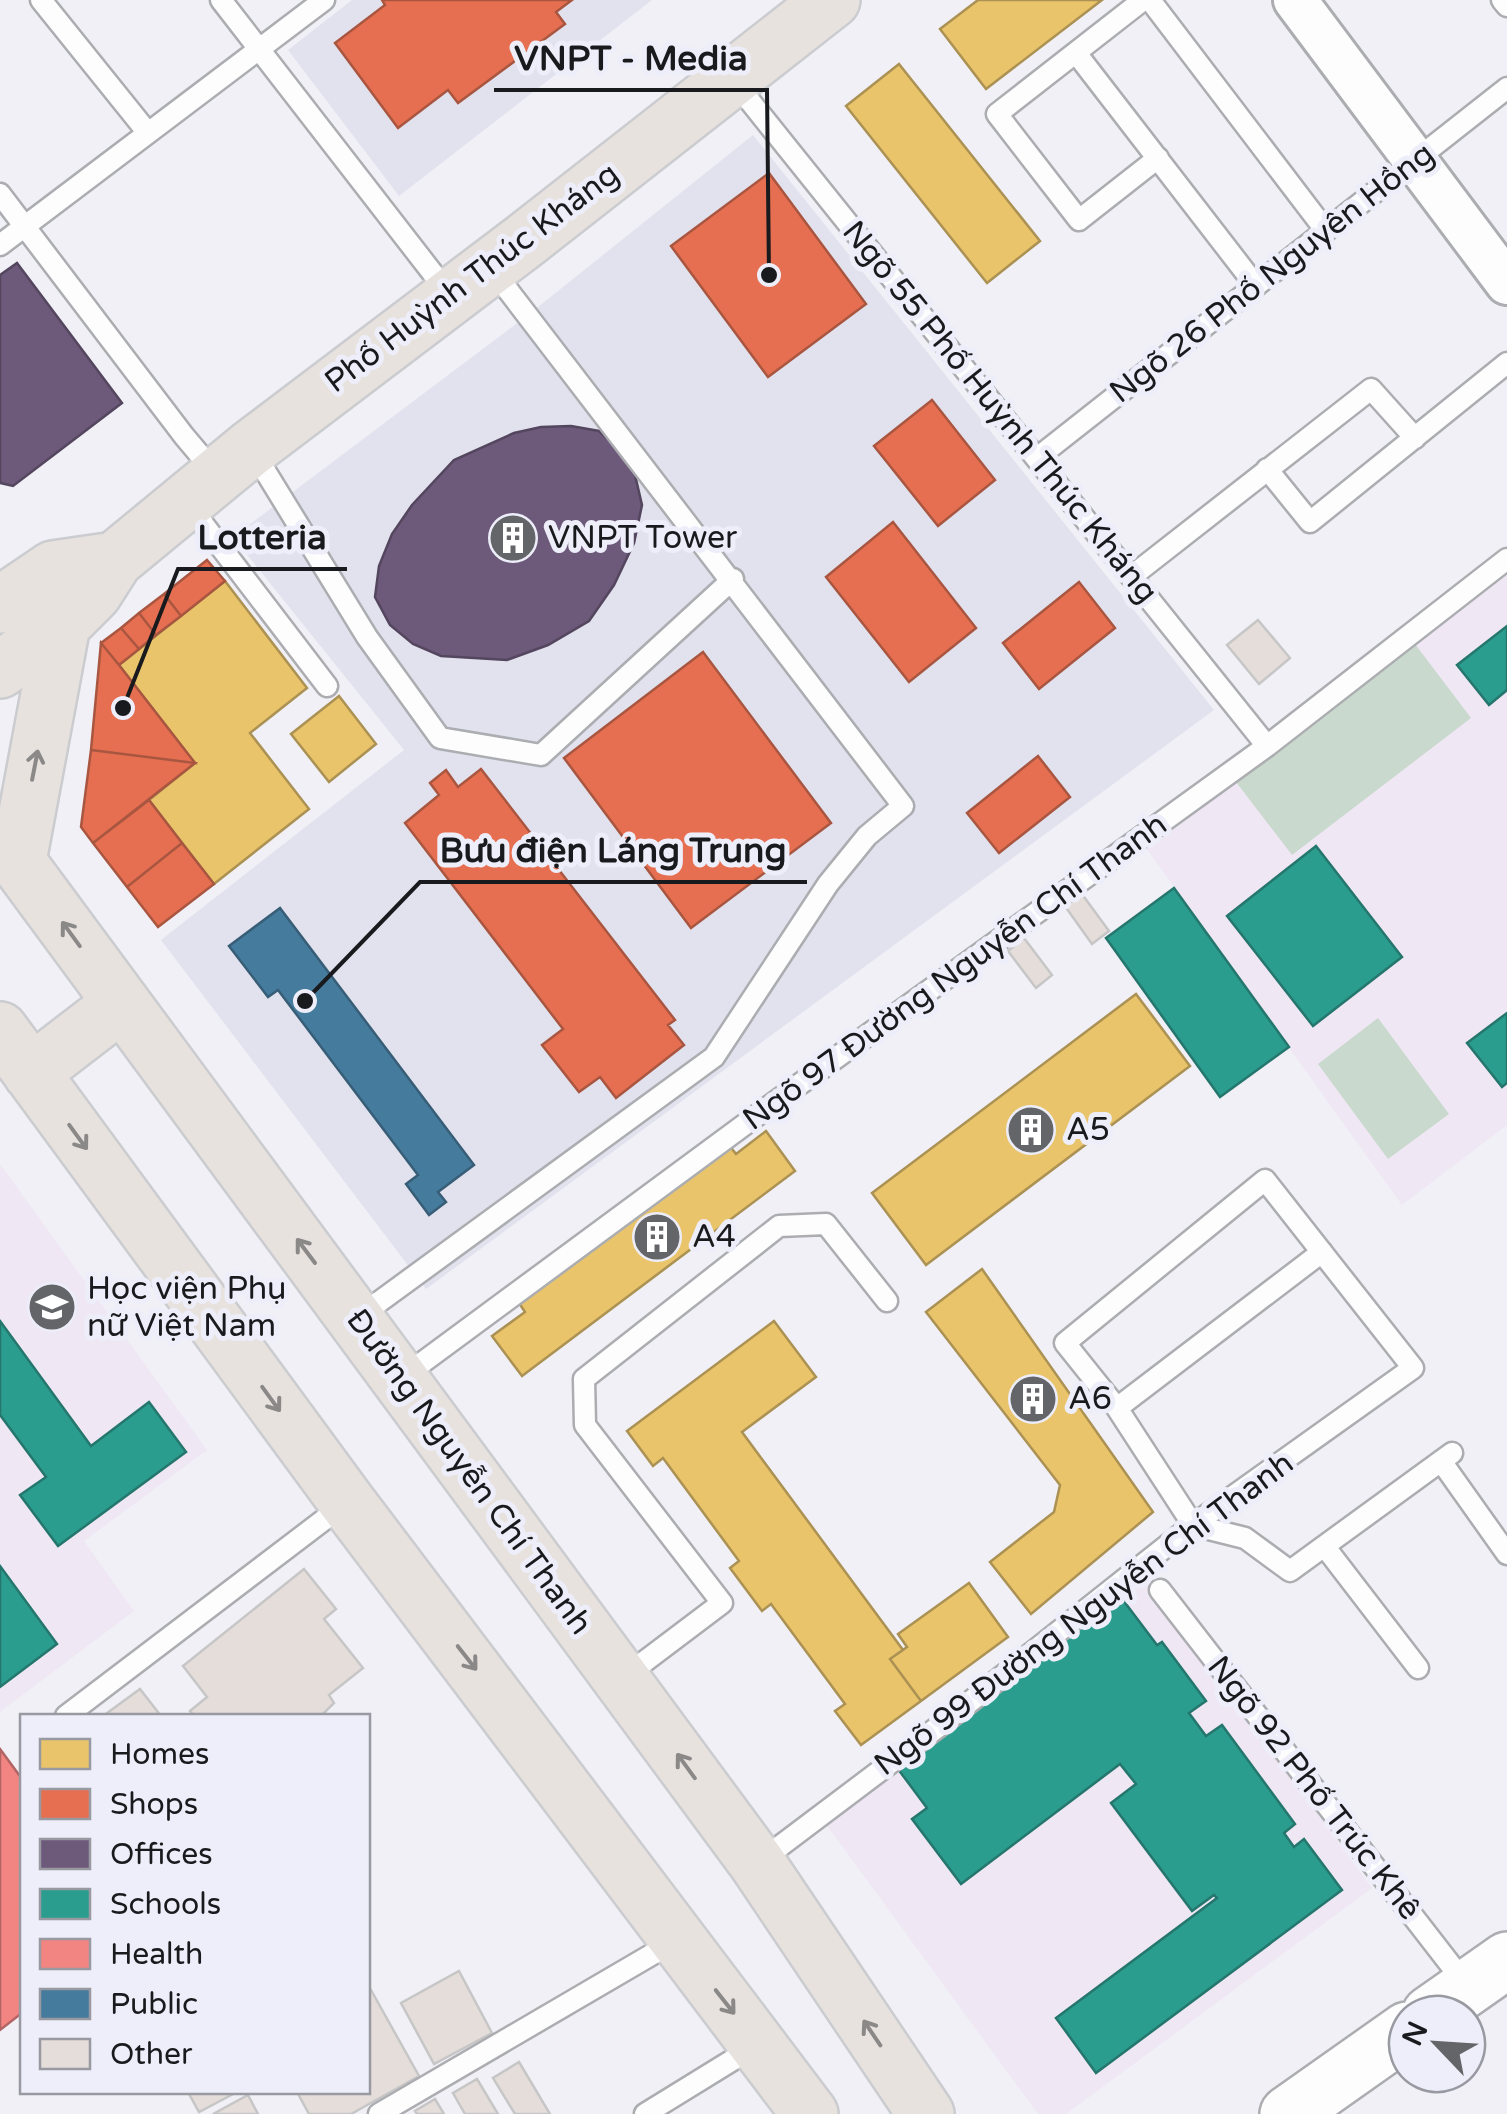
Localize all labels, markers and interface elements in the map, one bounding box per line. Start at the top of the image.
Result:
callout: VNPT - Media [494,25,767,90]
text: VNPT - Media [514,38,748,80]
street label: Ngõ 26 Phố Nguyên Hồng [1102,135,1442,411]
street label: Phố Huỳnh Thúc Kháng [317,155,627,401]
street label: Ngõ 55 Phố Huỳnh Thúc Kháng [834,213,1166,611]
callout: Lotteria [178,504,347,569]
building icon: VNPT Tower [487,512,539,564]
text: Lotteria [197,517,327,559]
place label: VNPT Tower [548,519,738,557]
one-way arrow [27,750,46,782]
street label: Ngõ 97 Đường Nguyễn Chí Thanh [736,805,1174,1139]
callout: Bưu điện Láng Trung [420,817,807,882]
text: Bưu điện Láng Trung [440,830,786,872]
one-way arrow [61,921,82,948]
building icon: A5 [1005,1104,1057,1156]
place label: A5 [1066,1111,1110,1149]
one-way arrow [68,1123,89,1150]
building icon: A4 [631,1211,683,1263]
place label: A4 [692,1218,736,1256]
one-way arrow [296,1238,317,1265]
place label: Học viện Phụ nữ Việt Nam [87,1270,287,1345]
school or university icon: Học viện Phụ nữ Việt Nam [26,1281,78,1333]
street label: Đường Nguyễn Chí Thanh [338,1302,600,1642]
building icon: A6 [1007,1373,1059,1425]
place label: A6 [1068,1380,1112,1418]
one-way arrow [261,1385,282,1412]
street label: Ngõ 99 Đường Nguyễn Chí Thanh [867,1444,1301,1784]
one-way arrow [457,1644,478,1671]
street label: Ngõ 92 Phố Trúc Khê [1199,1649,1429,1927]
legend [20,1714,370,2094]
text: Homes [110,1736,209,1773]
one-way arrow [676,1753,697,1780]
text: Shops [110,1786,198,1823]
text: Offices [110,1836,213,1873]
text: Schools [110,1886,221,1923]
text: Health [110,1936,203,1973]
text: Public [110,1986,198,2023]
one-way arrow [714,1988,735,2015]
north arrow [1387,1994,1487,2094]
text: N [1395,2016,1435,2051]
one-way arrow [861,2020,882,2048]
text: Other [110,2036,193,2073]

